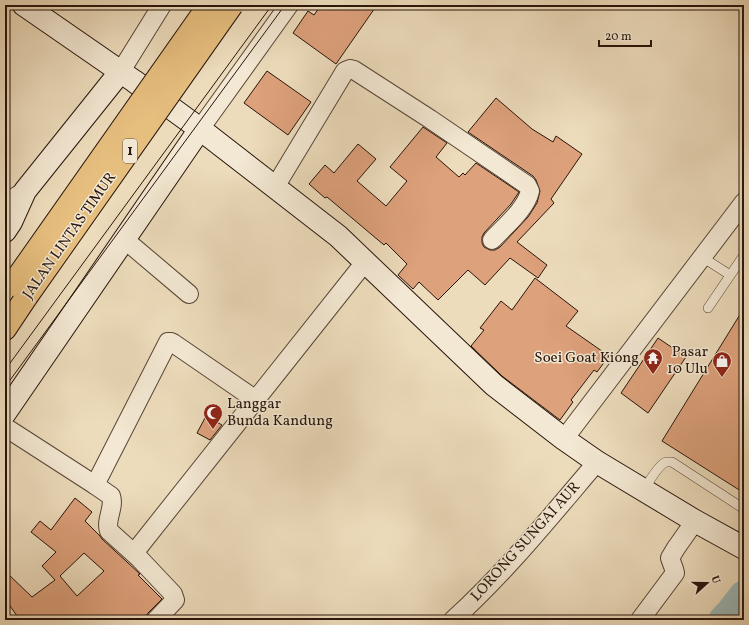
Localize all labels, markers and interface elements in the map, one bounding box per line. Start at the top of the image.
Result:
scale bar [599,22,651,48]
text: 20 m [605,29,632,45]
road number: 1 [123,139,137,163]
street label: JALAN LINTAS TIMUR [18,168,122,304]
place label: Pasar 10 Ulu [667,342,708,380]
temple icon: Soei Goat Kiong [642,347,664,375]
place label: Soei Goat Kiong [534,348,639,369]
shop icon: Pasar 10 Ulu [711,350,733,378]
place label: Langgar Bunda Kandung [227,394,333,432]
mosque icon: Langgar Bunda Kandung [202,402,224,430]
street label: LORONG SUNGAI AUR [466,477,586,607]
north arrow [687,563,727,603]
text: U [707,574,723,587]

